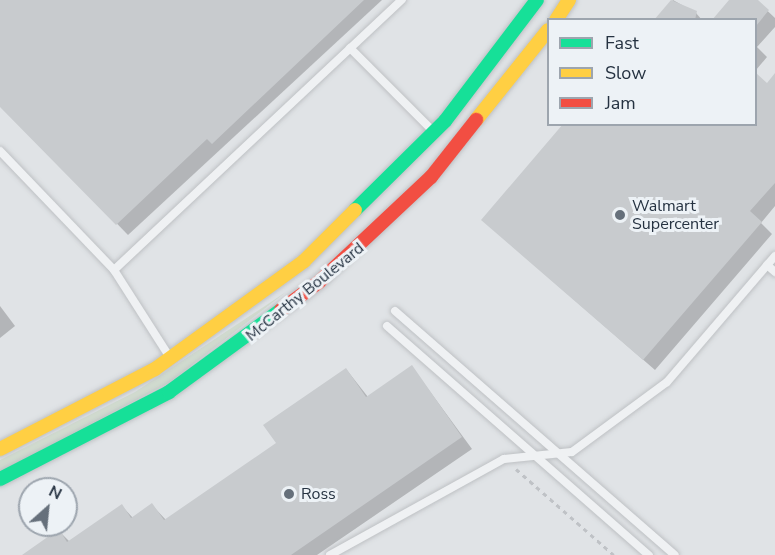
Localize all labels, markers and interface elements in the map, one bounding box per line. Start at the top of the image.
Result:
legend [547,18,757,126]
text: Fast [605,31,639,55]
text: Slow [605,61,646,85]
text: Jam [605,91,636,115]
place label: Walmart Supercenter [632,196,719,234]
marker: Walmart Supercenter [613,208,627,222]
street label: McCarthy Boulevard [242,238,368,346]
north arrow [18,477,78,537]
text: N [45,480,66,505]
place label: Ross [301,484,336,504]
marker: Ross [282,487,296,501]

